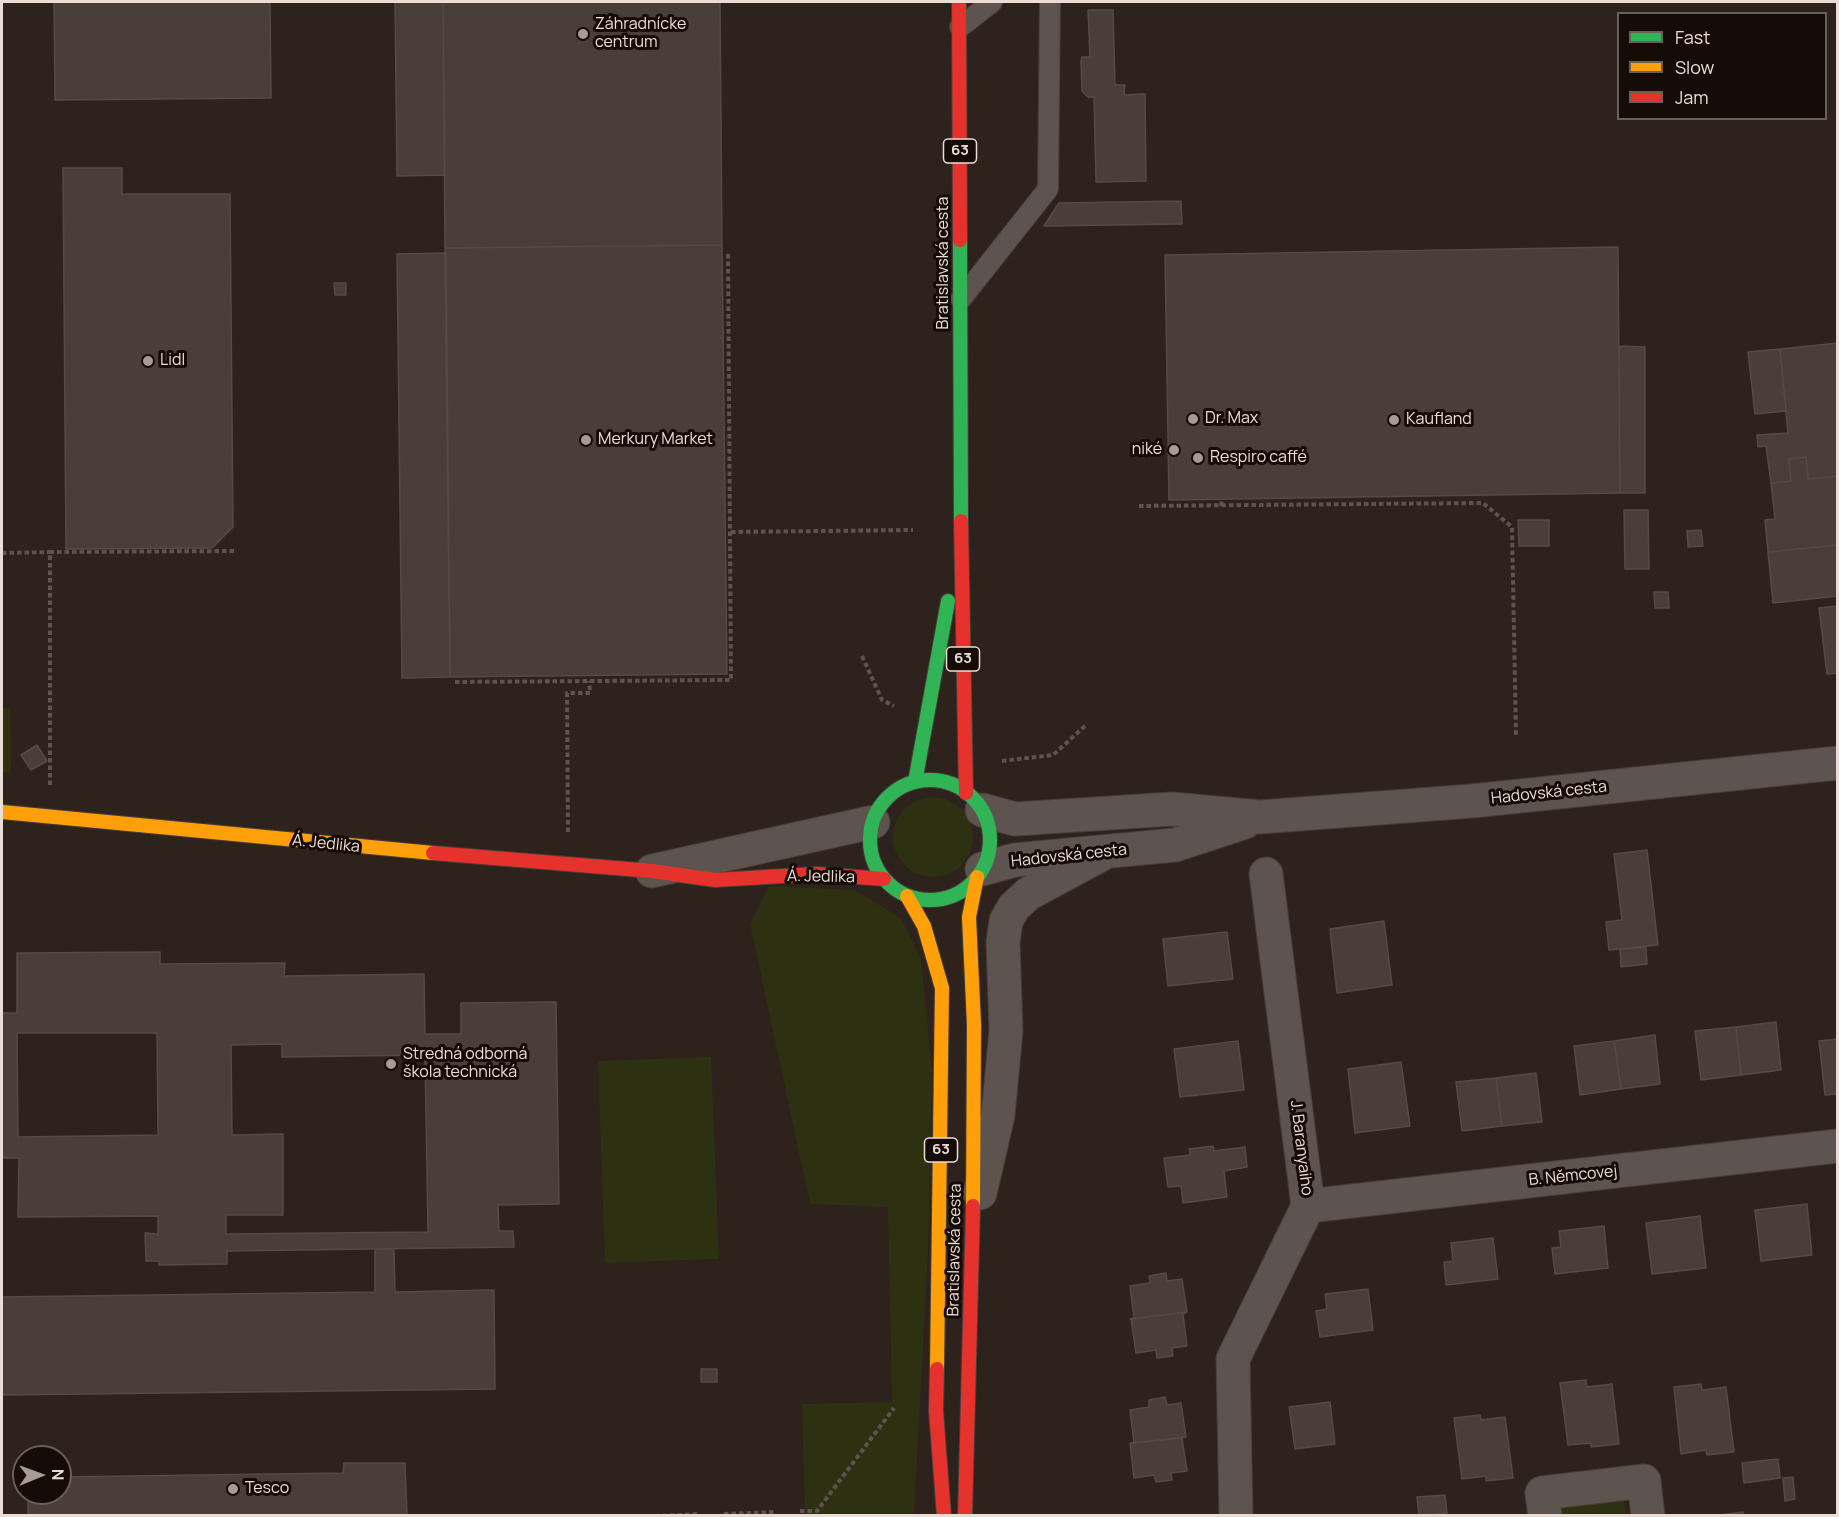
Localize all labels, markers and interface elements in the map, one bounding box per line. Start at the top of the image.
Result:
legend [1617,12,1827,120]
place label: Záhradnícke centrum [595,15,686,53]
text: Fast [1675,25,1710,49]
marker: Záhradnícke centrum [576,27,590,41]
text: Slow [1675,55,1714,79]
text: Jam [1675,85,1709,109]
road number: 63 [944,139,976,163]
street label: Bratislavská cesta [934,197,954,329]
place label: Lidl [160,351,185,371]
marker: Lidl [141,354,155,368]
place label: Dr. Max [1205,409,1258,429]
place label: Kaufland [1406,410,1472,430]
marker: Dr. Max [1186,412,1200,426]
marker: Kaufland [1387,413,1401,427]
place label: Merkury Market [598,430,713,450]
marker: Merkury Market [579,433,593,447]
place label: niké [1132,440,1162,460]
marker: niké [1167,443,1181,457]
place label: Respiro caffé [1210,448,1307,468]
marker: Respiro caffé [1191,451,1205,465]
road number: 63 [946,647,980,671]
street label: Hadovská cesta [1490,777,1608,809]
street label: Á. Jedlika [291,831,361,857]
street label: Hadovská cesta [1010,840,1128,872]
street label: Á. Jedlika [787,867,855,887]
place label: Stredná odborná škola technická [403,1045,527,1083]
marker: Stredná odborná škola technická [384,1057,398,1071]
street label: J. Baranyaiho [1286,1099,1316,1197]
road number: 63 [924,1138,958,1162]
street label: B. Němcovej [1528,1162,1618,1190]
street label: Bratislavská cesta [944,1183,966,1317]
north arrow [12,1445,72,1505]
text: N [47,1469,69,1481]
place label: Tesco [245,1479,289,1499]
marker: Tesco [226,1482,240,1496]

